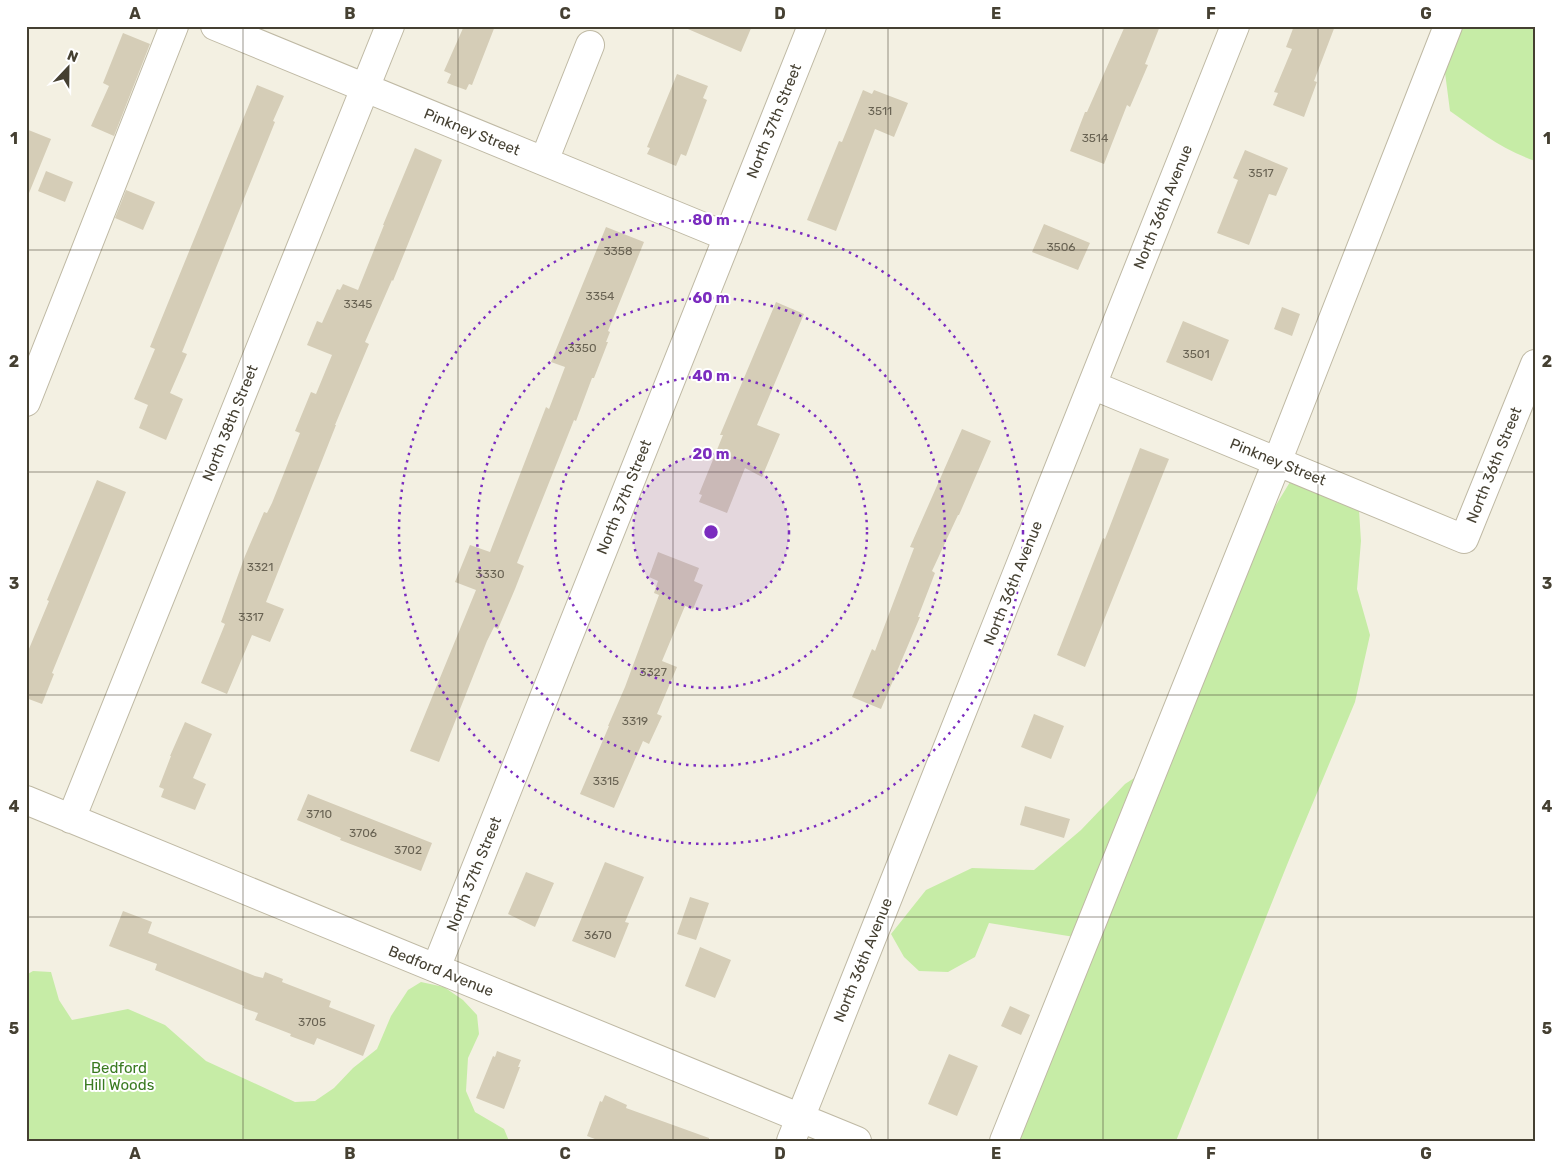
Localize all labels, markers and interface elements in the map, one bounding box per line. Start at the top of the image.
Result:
text: A [129,4,141,23]
text: B [344,4,356,23]
text: C [559,4,571,23]
text: D [774,4,786,23]
text: E [991,4,1001,23]
text: F [1206,4,1216,23]
text: G [1420,4,1432,23]
north arrow [42,42,92,92]
text: N [65,47,81,66]
street label: North 37th Street [743,61,805,181]
house number: 3511 [868,104,892,118]
street label: Pinkney Street [421,105,523,160]
text: 1 [10,129,18,148]
text: 1 [1543,129,1551,148]
house number: 3514 [1082,131,1109,145]
street label: North 36th Avenue [1130,142,1196,272]
house number: 3517 [1248,166,1274,180]
text: 80 m [692,211,730,229]
house number: 3506 [1046,240,1076,254]
house number: 3358 [603,244,633,258]
house number: 3354 [585,289,615,303]
text: 60 m [693,289,729,307]
house number: 3345 [343,297,373,311]
house number: 3350 [567,341,597,355]
house number: 3501 [1182,347,1210,361]
text: 2 [9,352,19,371]
text: 2 [1542,352,1552,371]
street label: North 38th Street [198,362,262,484]
text: 40 m [692,367,730,385]
street label: North 36th Street [1463,404,1526,526]
street label: Pinkney Street [1227,435,1329,490]
street label: North 37th Street [593,437,655,557]
text: 20 m [693,445,729,463]
street label: North 36th Avenue [980,518,1046,648]
centre of rings [702,523,720,541]
house number: 3321 [247,560,273,574]
house number: 3330 [475,567,505,581]
text: 3 [9,574,19,593]
text: 3 [1542,574,1552,593]
house number: 3317 [238,610,264,624]
house number: 3327 [639,665,667,679]
house number: 3319 [622,714,648,728]
house number: 3315 [593,774,619,788]
text: 4 [9,797,20,816]
text: 4 [1542,797,1553,816]
house number: 3710 [306,807,332,821]
street label: North 37th Street [443,814,505,934]
house number: 3706 [349,826,377,840]
house number: 3702 [394,843,422,857]
street label: North 36th Avenue [830,895,896,1025]
house number: 3670 [584,928,612,942]
street label: Bedford Avenue [386,942,496,1000]
house number: 3705 [298,1015,326,1029]
text: 5 [9,1019,19,1038]
text: 5 [1542,1019,1552,1038]
park label: Bedford Hill Woods [84,1059,155,1094]
text: A [129,1144,141,1163]
text: B [344,1144,356,1163]
text: C [559,1144,571,1163]
text: D [774,1144,786,1163]
text: E [991,1144,1001,1163]
text: F [1206,1144,1216,1163]
text: G [1420,1144,1432,1163]

